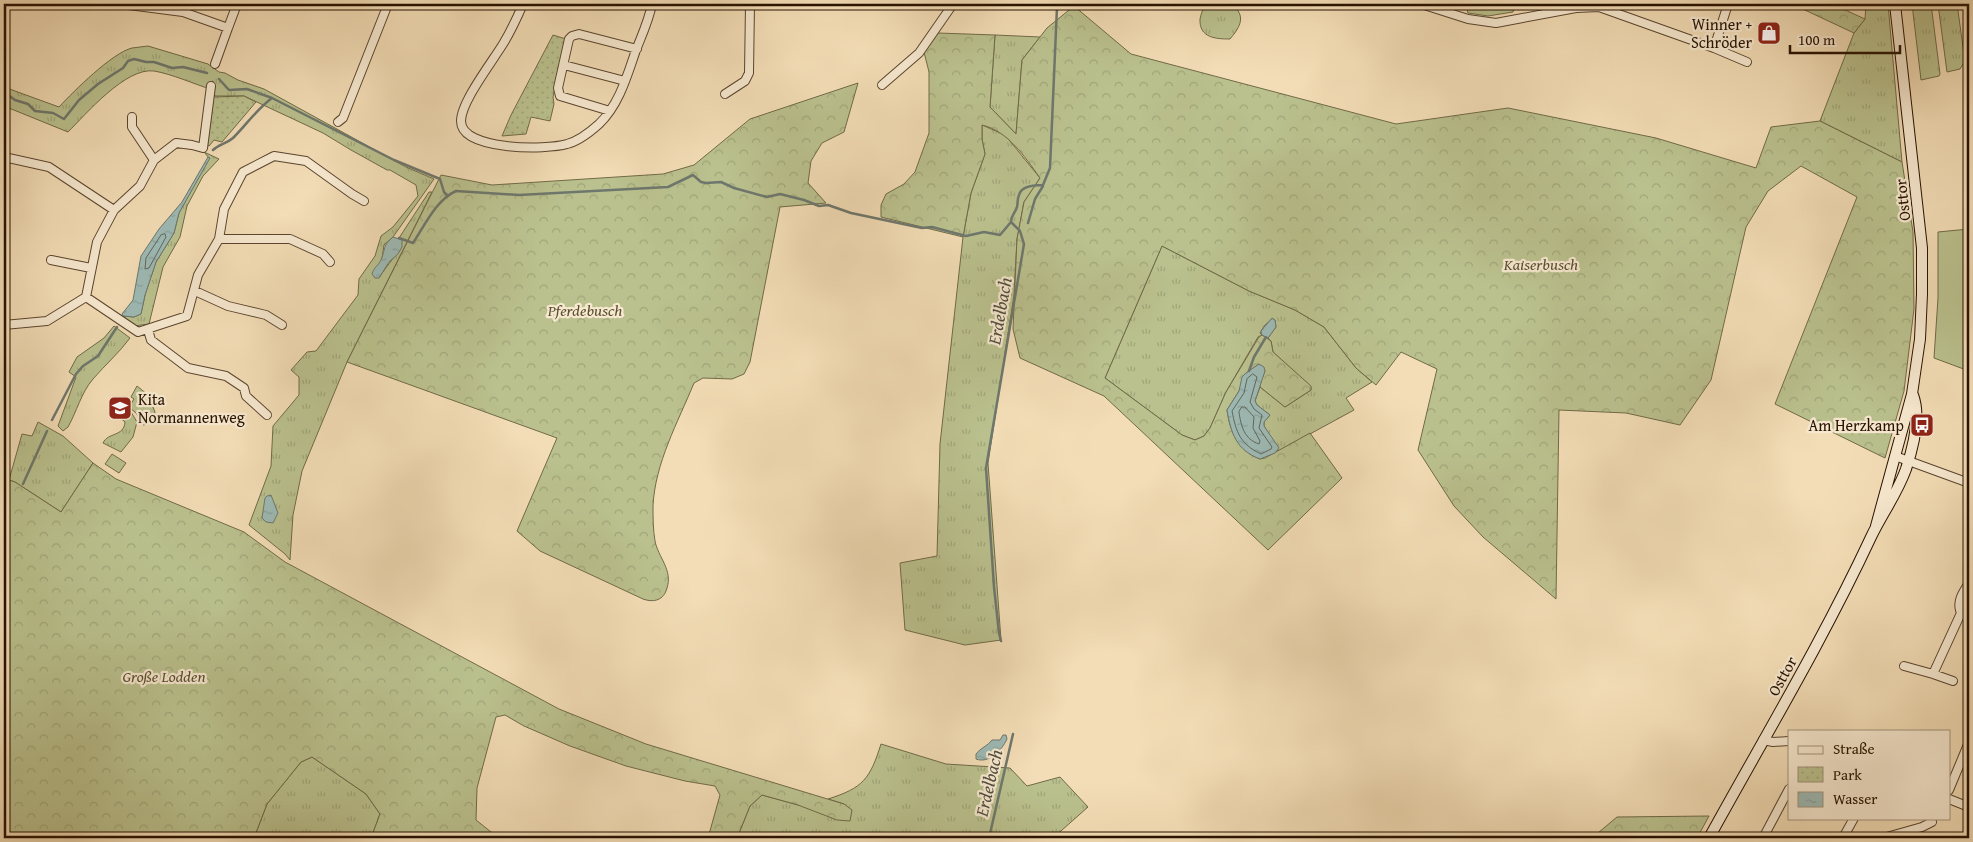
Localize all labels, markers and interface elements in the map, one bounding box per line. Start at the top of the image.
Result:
place label: Winner + Schröder [1691,12,1752,54]
shop icon: Winner + Schröder [1756,20,1782,46]
scale bar [1790,22,1900,54]
text: 100 m [1798,29,1836,50]
street label: Osttor [1888,177,1916,222]
park label: Kaiserbusch [1503,252,1578,276]
water label: Erdelbach [980,275,1019,348]
park label: Pferdebusch [547,298,622,322]
place label: Kita Normannenweg [138,387,245,429]
school or university icon: Kita Normannenweg [107,395,133,421]
bus stop icon: Am Herzkamp [1909,412,1935,438]
place label: Am Herzkamp [1809,413,1904,437]
street label: Osttor [1761,651,1803,700]
park label: Große Lodden [122,664,206,688]
legend [1788,730,1950,820]
text: Straße [1833,738,1875,759]
water label: Erdelbach [967,747,1009,820]
text: Park [1833,764,1862,785]
text: Wasser [1833,788,1877,809]

